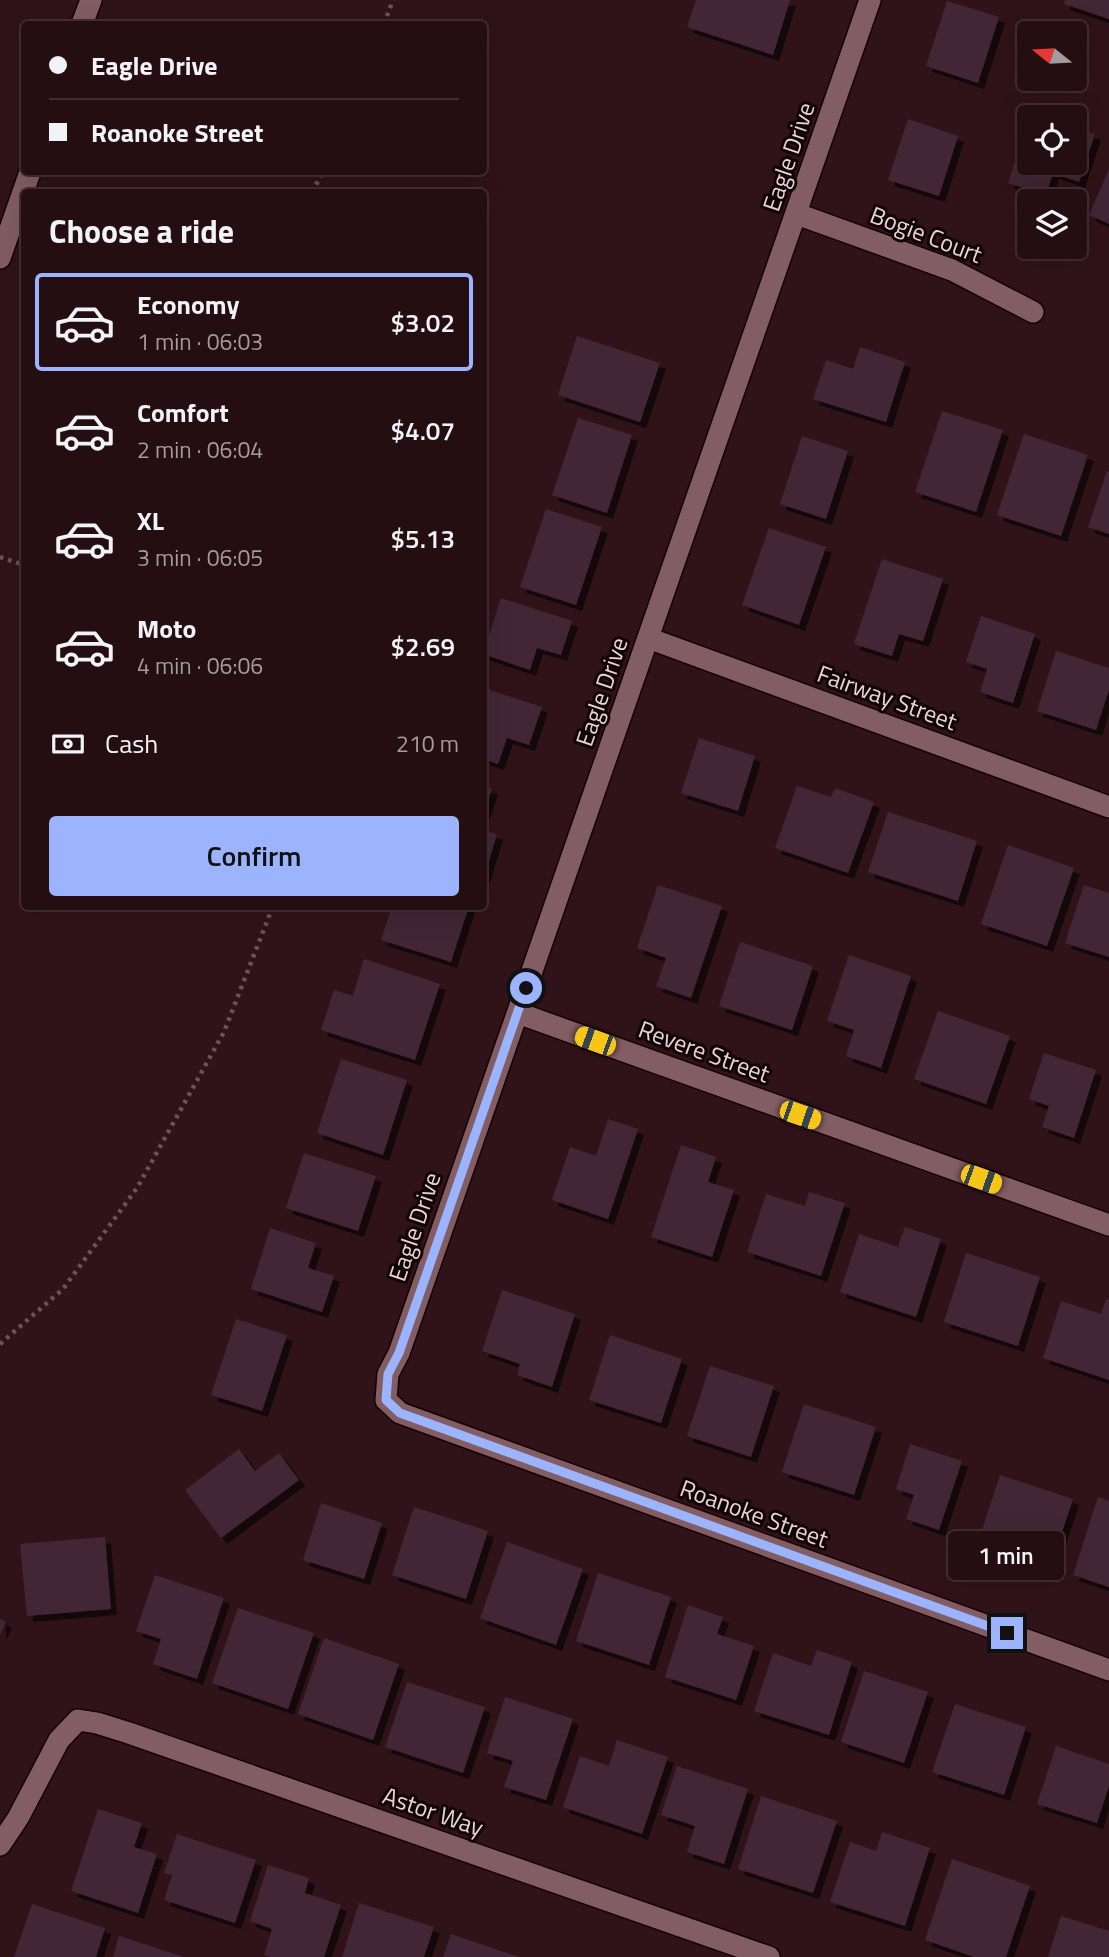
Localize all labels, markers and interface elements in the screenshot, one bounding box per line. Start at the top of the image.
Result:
north arrow [1017,21,1087,91]
map controls [1017,21,1087,259]
text: Eagle Drive [91,46,218,85]
street label: Eagle Drive [753,97,823,216]
button: locate [1017,105,1087,175]
text: Roanoke Street [91,113,264,152]
button: layers [1017,189,1087,259]
street label: Bogie Court [865,196,988,272]
text: Choose a ride [49,207,234,255]
text: Economy [137,285,239,324]
icon: car [53,291,116,354]
text: $3.02 [391,303,455,342]
text: 1 min · 06:03 [137,324,263,359]
text: Comfort [137,393,229,432]
icon: car [53,399,116,462]
text: $4.07 [391,411,455,450]
text: 2 min · 06:04 [137,432,263,467]
text: XL [137,501,164,540]
icon: car [53,507,116,570]
text: $5.13 [391,519,455,558]
text: 3 min · 06:05 [137,540,263,575]
text: Moto [137,609,196,648]
icon: car [53,615,116,678]
text: $2.69 [391,627,455,666]
street label: Eagle Drive [566,632,636,751]
text: 4 min · 06:06 [137,648,263,683]
street label: Fairway Street [812,655,963,739]
text: Cash [105,724,158,763]
icon: cash [49,725,87,763]
text: 210 m [396,726,459,761]
button: Confirm [49,816,459,896]
route start [510,972,542,1004]
street label: Revere Street [634,1011,776,1092]
car [572,1024,619,1058]
car [777,1098,824,1132]
car [958,1162,1005,1196]
street label: Eagle Drive [379,1167,449,1286]
street label: Roanoke Street [675,1470,834,1557]
callout: 1 min [949,1532,1065,1580]
text: 1 min [978,1538,1034,1573]
route end [991,1617,1023,1649]
street label: Astor Way [378,1777,489,1845]

